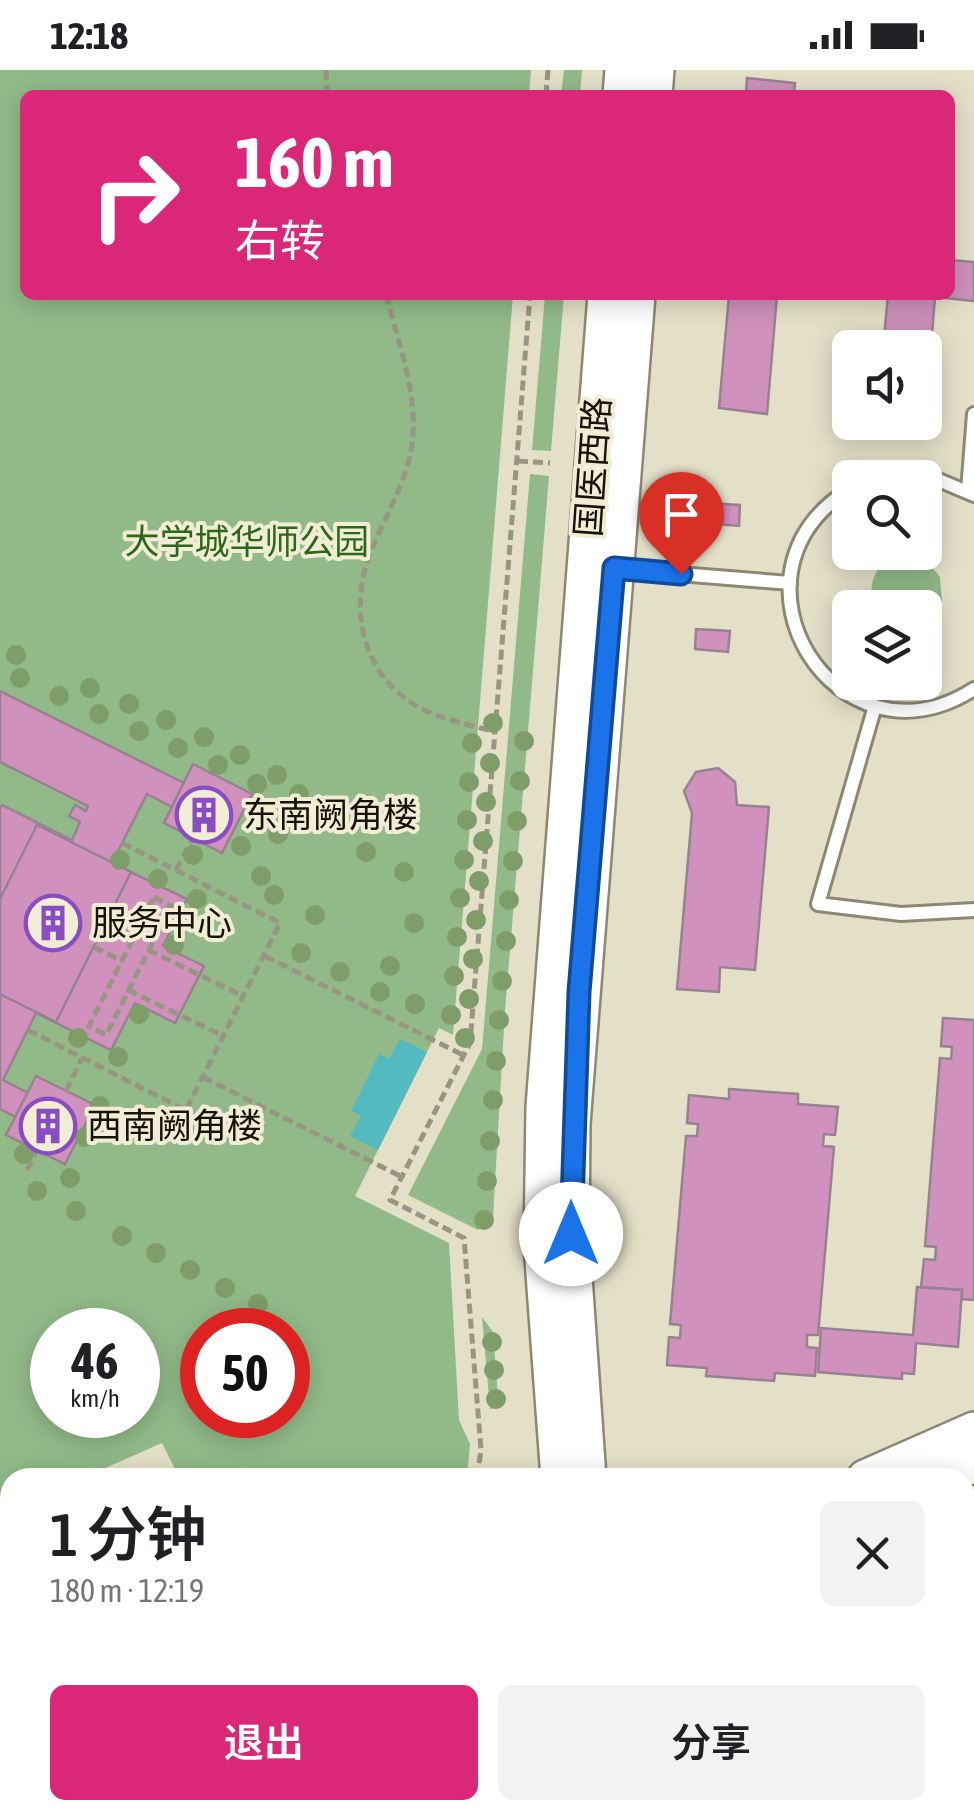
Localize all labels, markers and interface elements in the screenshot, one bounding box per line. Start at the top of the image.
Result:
text: 12:18 [50,14,128,57]
text: 160 m [235,122,394,202]
icon: right [70,130,200,260]
text: 右转 [235,215,325,267]
map controls [832,330,942,700]
button: sound [832,330,942,440]
street label: 国医西路 [567,396,617,538]
button: search [832,460,942,570]
pin [639,472,724,575]
icon: arrive [654,487,709,542]
park label: 大学城华师公园 [124,521,370,561]
button: layers [832,590,942,700]
building icon: 东南阙角楼 [174,785,234,845]
place label: 东南阙角楼 [243,794,418,834]
building icon: 服务中心 [23,893,83,953]
place label: 服务中心 [92,902,232,942]
building icon: 西南阙角楼 [18,1096,78,1156]
place label: 西南阙角楼 [87,1105,262,1145]
position arrow [519,1182,623,1286]
speed limit sign: 50 [180,1308,310,1438]
text: 46 [71,1332,118,1390]
text: km/h [70,1384,120,1412]
text: 1 分钟 [50,1500,206,1569]
button: close [820,1501,925,1606]
text: 180 m · 12:19 [50,1572,204,1609]
button: 退出 [50,1685,478,1800]
button: 分享 [498,1685,925,1800]

